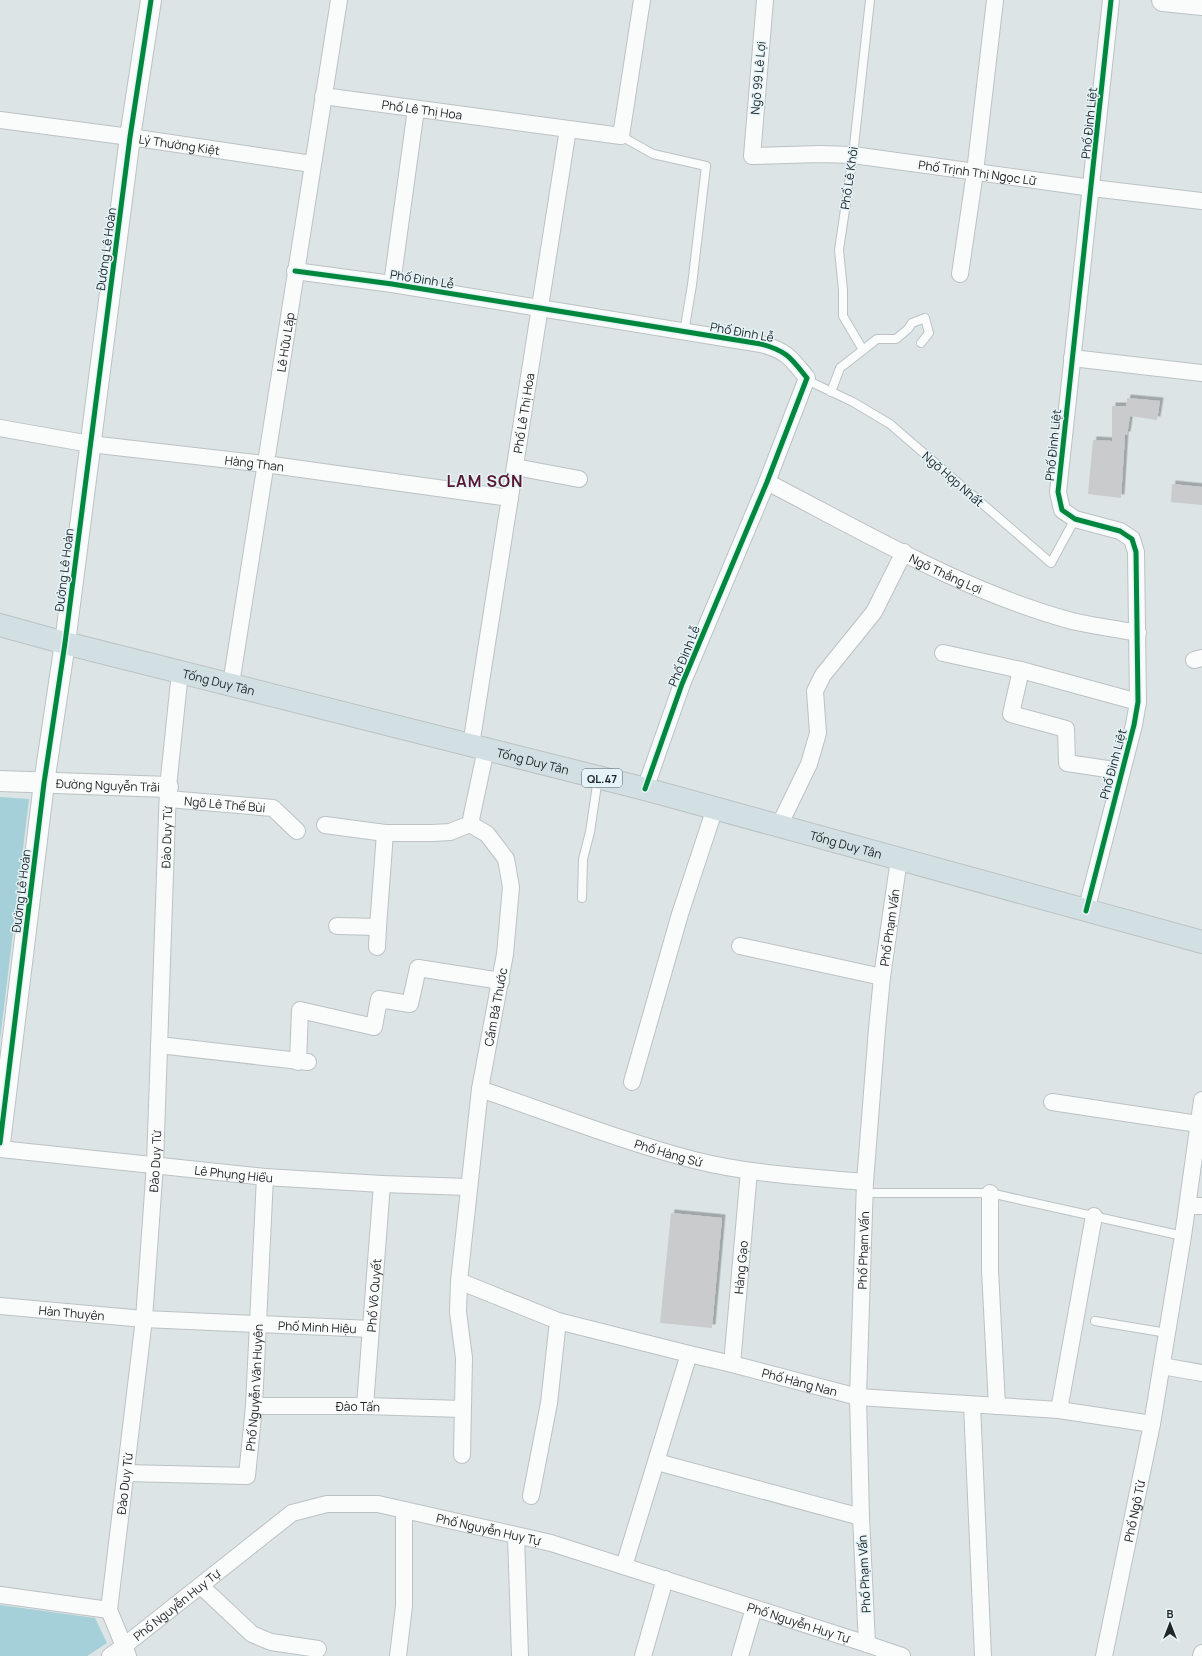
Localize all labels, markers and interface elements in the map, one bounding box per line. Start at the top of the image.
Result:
street label: Ngõ 99 Lê Lợi [746,41,770,115]
street label: Phố Đinh Liệt [1077,86,1101,160]
street label: Phố Lê Thị Hoa [381,95,463,123]
street label: Lý Thường Kiệt [138,130,221,159]
street label: Phố Lê Khôi [836,145,862,211]
street label: Phố Trịnh Thị Ngọc Lữ [917,156,1038,189]
street label: Đường Lê Hoàn [92,206,120,292]
street label: Phố Đinh Lễ [389,266,455,292]
street label: Lê Hữu Lập [272,311,298,373]
street label: Phố Đinh Lễ [709,318,775,346]
street label: Phố Lê Thị Hoa [509,372,538,454]
street label: Phố Đinh Liệt [1041,408,1065,482]
street label: Ngõ Hợp Nhất [919,448,988,511]
street label: Hàng Than [224,451,285,475]
district label: LAM SƠN [446,470,524,492]
street label: Đường Lê Hoàn [50,527,78,613]
street label: Ngõ Thắng Lợi [907,549,985,597]
street label: Phố Đinh Lễ [664,623,704,689]
street label: Tống Duy Tân [181,664,257,699]
street label: Phố Đinh Liệt [1095,727,1131,801]
street label: Tống Duy Tân [495,744,571,778]
road number: QL.47 [582,769,622,787]
street label: Đường Nguyễn Trãi [56,775,160,795]
street label: Ngõ Lê Thế Bùi [183,792,266,816]
street label: Đào Duy Từ [157,805,176,869]
street label: Tống Duy Tân [808,826,884,862]
street label: Đường Lê Hoàn [7,848,35,934]
street label: Phố Phạm Vấn [875,888,903,967]
street label: Cầm Bá Thước [480,966,511,1048]
street label: Đào Duy Từ [145,1129,165,1193]
street label: Phố Hàng Sứ [632,1135,705,1170]
street label: Lê Phụng Hiểu [194,1161,273,1186]
street label: Phố Phạm Vấn [853,1211,873,1290]
street label: Hàng Gạo [730,1240,751,1295]
street label: Phố Võ Quyết [362,1258,385,1333]
street label: Hàn Thuyên [38,1301,105,1324]
street label: Phố Minh Hiệu [278,1316,357,1337]
street label: Phố Nguyễn Văn Huyên [241,1323,266,1452]
street label: Phố Hàng Nan [760,1364,839,1400]
street label: Đào Tấn [336,1398,380,1415]
street label: Đào Duy Từ [112,1451,136,1515]
street label: Phố Ngô Từ [1119,1478,1149,1543]
street label: Phố Nguyễn Huy Tự [435,1509,543,1549]
street label: Phố Phạm Vấn [853,1535,875,1613]
street label: Phố Nguyễn Huy Tự [129,1564,224,1644]
street label: Phố Nguyễn Huy Tự [745,1598,853,1647]
north arrow [1150,1604,1190,1644]
text: B [1167,1606,1174,1621]

